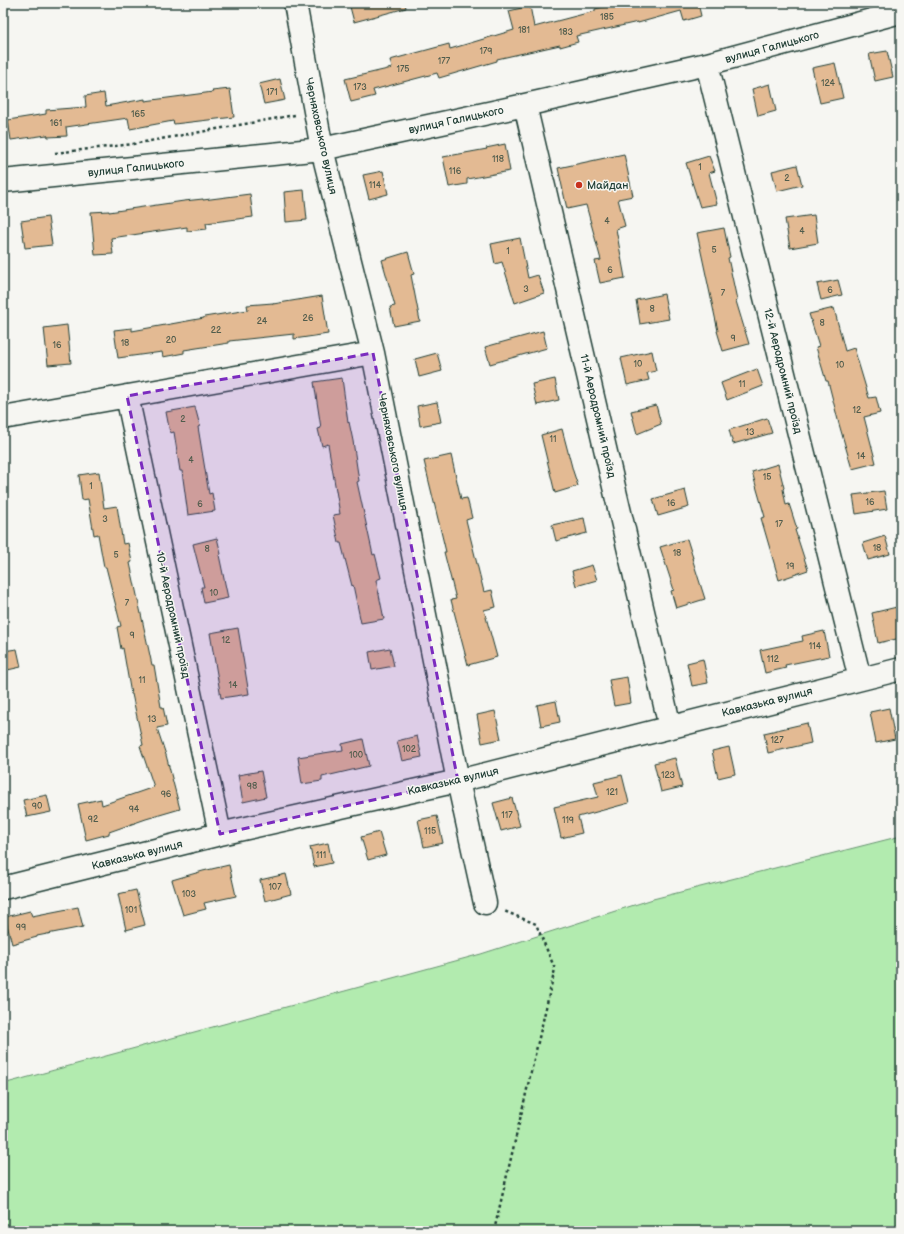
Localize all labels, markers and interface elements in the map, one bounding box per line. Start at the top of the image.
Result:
house number: 185 [600,12,614,23]
house number: 181 [518,25,530,36]
house number: 183 [559,27,574,38]
street label: вулиця Галицького [724,28,821,66]
house number: 179 [479,46,493,57]
house number: 177 [438,56,451,67]
house number: 175 [396,64,410,75]
street label: Черняховського вулиця [302,76,340,196]
house number: 124 [821,78,836,89]
house number: 173 [353,82,367,93]
house number: 171 [266,87,278,98]
street label: вулиця Галицького [407,104,505,136]
house number: 165 [131,109,145,120]
house number: 161 [50,118,62,129]
house number: 118 [492,154,504,165]
street label: вулиця Галицького [87,156,185,180]
house number: 1 [698,162,702,173]
house number: 116 [449,166,462,177]
house number: 2 [784,173,790,184]
place label: Майдан [587,179,628,192]
house number: 114 [369,180,382,191]
marker: Майдан [574,180,584,190]
house number: 4 [604,216,610,227]
house number: 4 [799,226,805,237]
house number: 5 [711,245,717,256]
house number: 1 [506,246,510,257]
house number: 6 [607,265,613,276]
house number: 3 [523,284,529,295]
house number: 6 [827,285,833,296]
house number: 7 [721,288,726,299]
house number: 8 [649,304,655,315]
street label: 12-й Аеродромний проїзд [761,307,805,435]
house number: 26 [303,313,314,324]
house number: 24 [257,316,268,327]
house number: 8 [819,318,825,329]
house number: 22 [211,325,222,336]
house number: 9 [730,333,736,344]
house number: 20 [166,335,176,346]
house number: 18 [121,338,129,349]
house number: 16 [53,340,62,351]
street label: 11-й Аеродромний проїзд [577,353,619,479]
house number: 10 [634,359,642,370]
house number: 10 [836,360,844,371]
house number: 11 [739,379,745,390]
street label: Черняховського вулиця [375,392,411,512]
house number: 12 [853,405,862,416]
house number: 2 [180,414,186,425]
house number: 13 [745,427,755,438]
house number: 11 [550,434,556,445]
house number: 14 [857,451,866,462]
house number: 4 [188,455,194,466]
house number: 15 [763,472,771,483]
house number: 1 [89,481,93,492]
house number: 16 [866,497,875,508]
house number: 16 [667,498,676,509]
house number: 6 [197,499,203,510]
house number: 3 [102,514,108,525]
house number: 17 [775,519,784,530]
house number: 18 [873,543,881,554]
house number: 8 [204,544,210,555]
house number: 18 [673,548,681,559]
house number: 5 [113,550,119,561]
street label: 10-й Аеродромний проїзд [153,551,193,680]
house number: 19 [786,561,794,572]
house number: 10 [210,588,218,599]
house number: 7 [125,598,130,609]
house number: 9 [129,630,135,641]
house number: 12 [222,635,231,646]
house number: 114 [809,641,822,652]
house number: 112 [767,654,780,665]
house number: 11 [139,675,145,686]
house number: 14 [229,680,238,691]
street label: Кавказька вулиця [720,684,814,720]
house number: 13 [147,714,157,725]
house number: 127 [770,735,784,746]
house number: 102 [402,744,417,755]
house number: 100 [349,750,363,761]
street label: Кавказька вулиця [406,764,500,798]
house number: 123 [661,770,676,781]
house number: 98 [247,781,257,792]
house number: 121 [606,787,618,798]
house number: 96 [161,789,172,800]
house number: 90 [32,801,42,812]
house number: 94 [129,804,140,815]
house number: 117 [501,810,513,821]
house number: 92 [88,814,99,825]
house number: 119 [562,815,574,826]
house number: 115 [424,826,436,837]
street label: Кавказька вулиця [90,837,184,873]
house number: 111 [316,850,326,861]
house number: 107 [268,882,282,893]
house number: 103 [182,889,197,900]
house number: 101 [125,905,137,916]
house number: 99 [16,922,26,933]

